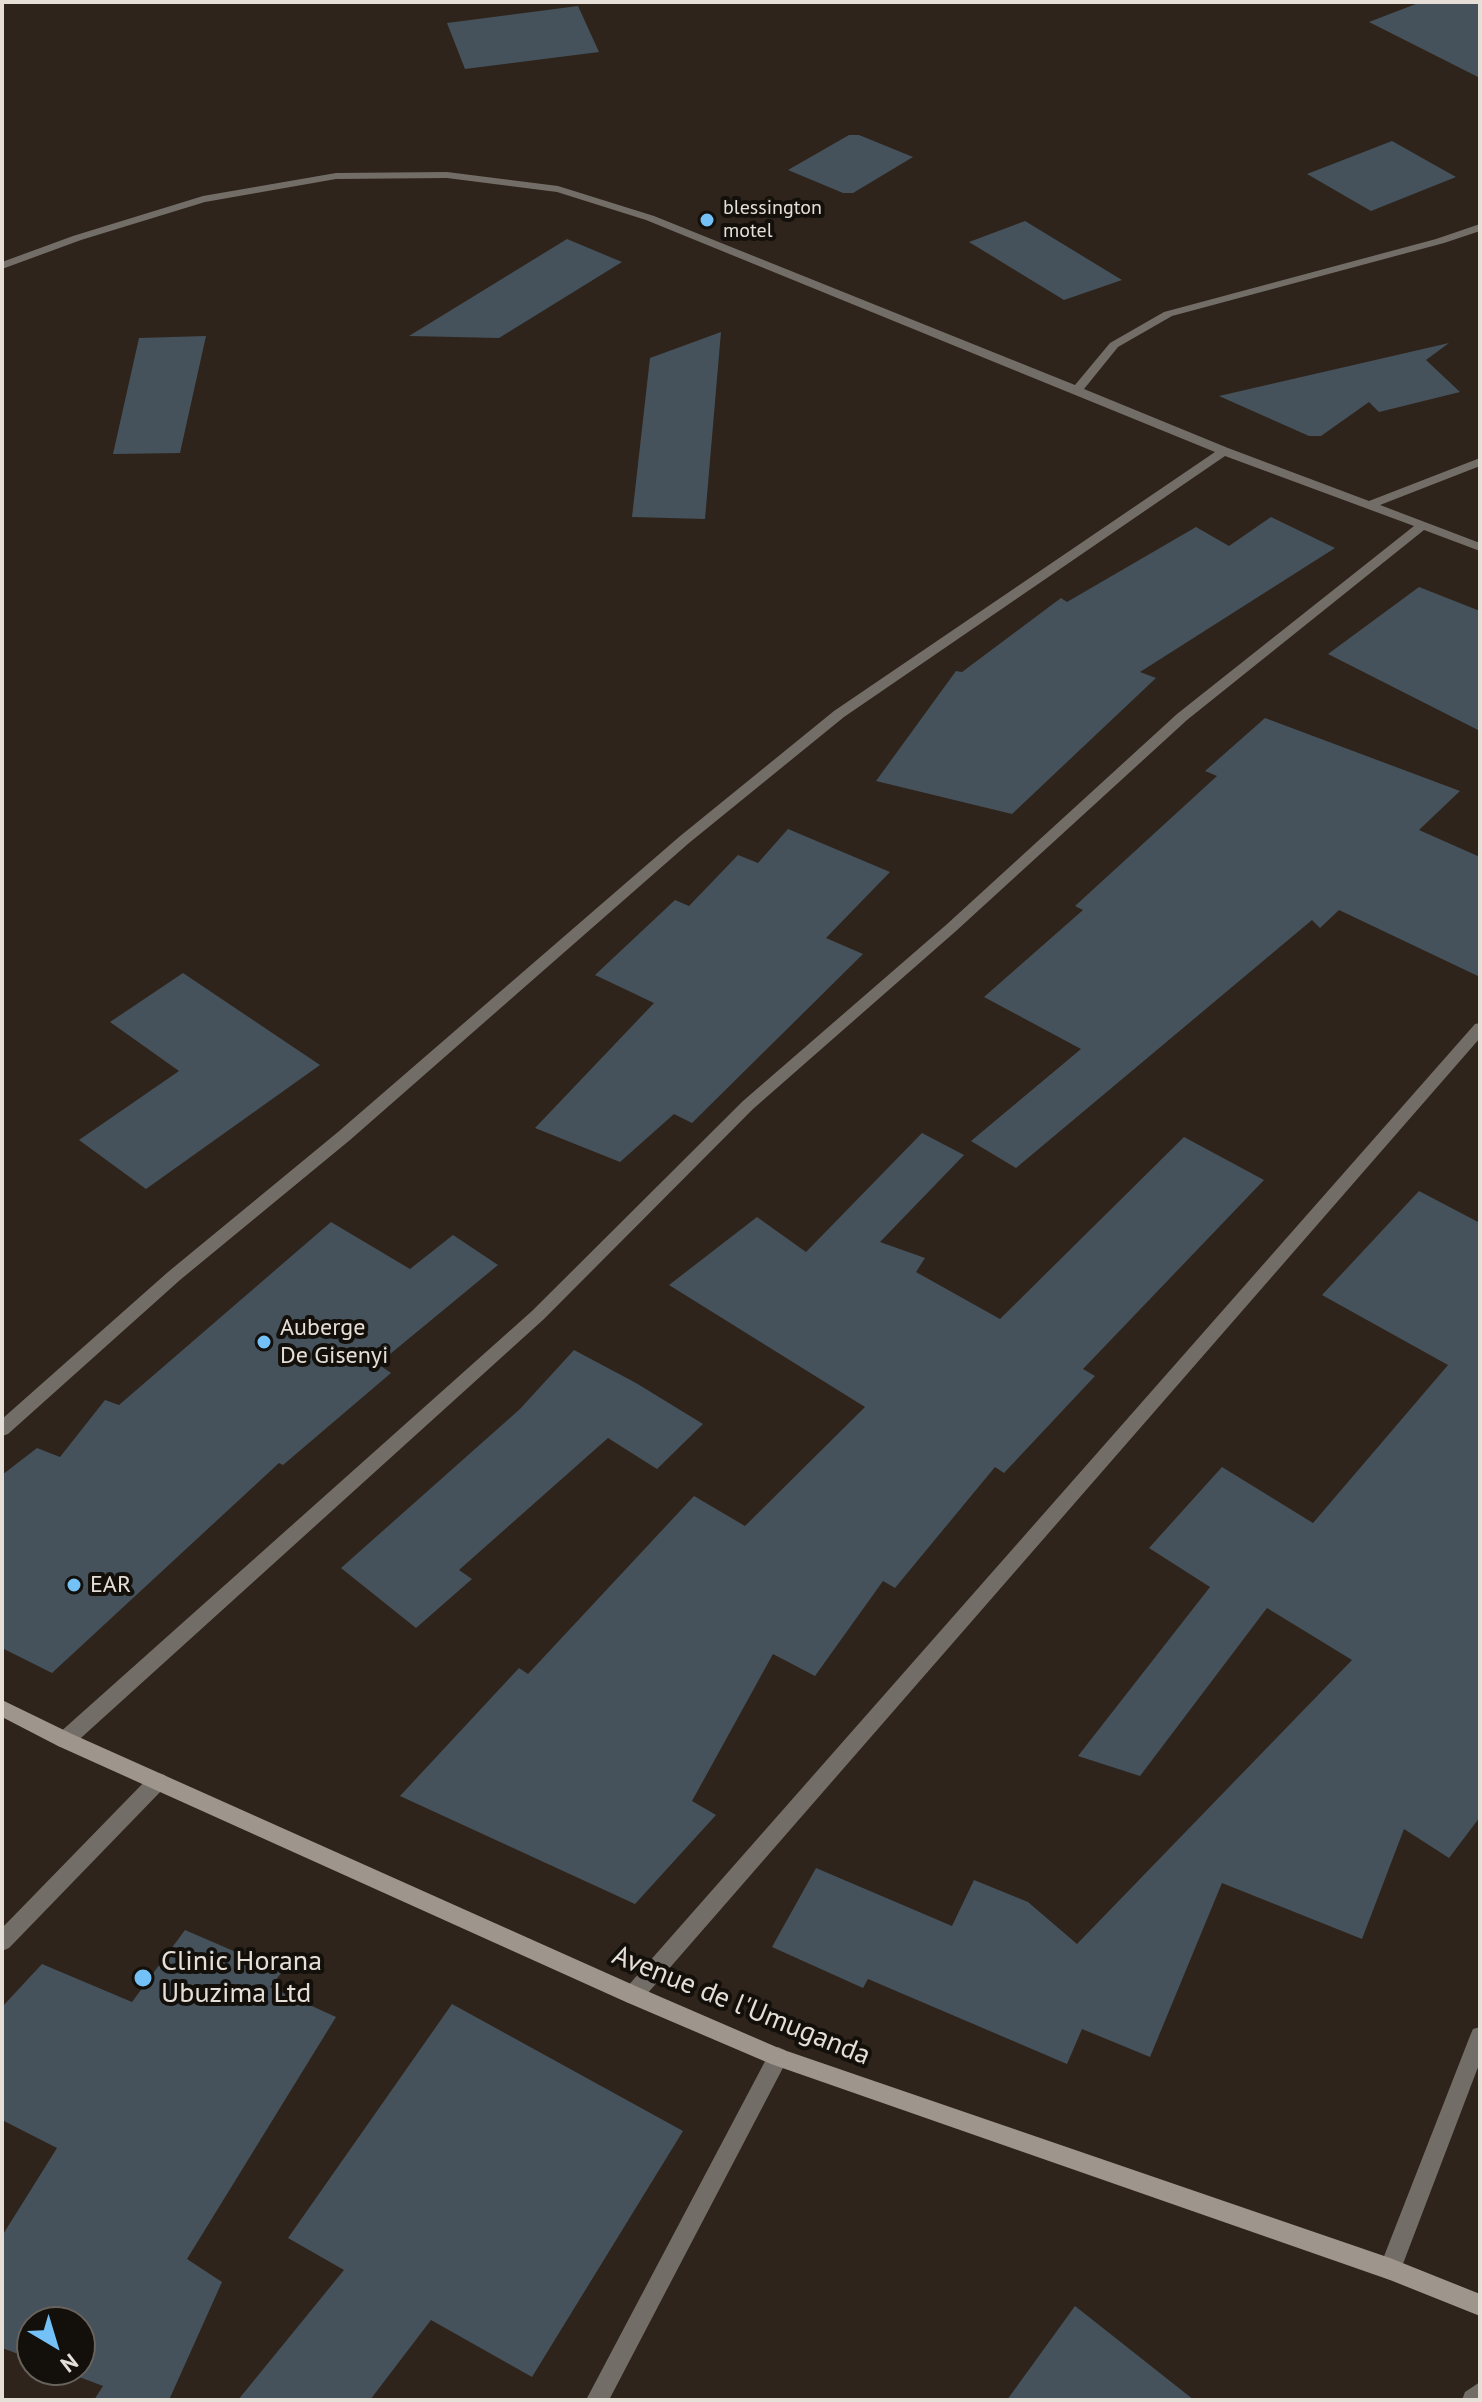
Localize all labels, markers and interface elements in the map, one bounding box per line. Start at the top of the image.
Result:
place label: blessington motel [723,196,822,243]
marker: blessington motel [698,211,716,229]
place label: Auberge De Gisenyi [280,1314,388,1370]
marker: Auberge De Gisenyi [255,1333,273,1351]
place label: EAR [90,1571,131,1599]
marker: EAR [65,1576,83,1594]
street label: Avenue de l'Umuganda [607,1939,875,2073]
place label: Clinic Horana Ubuzima Ltd [161,1945,322,2011]
marker: Clinic Horana Ubuzima Ltd [132,1967,154,1989]
north arrow [16,2306,96,2386]
text: N [55,2348,84,2379]

